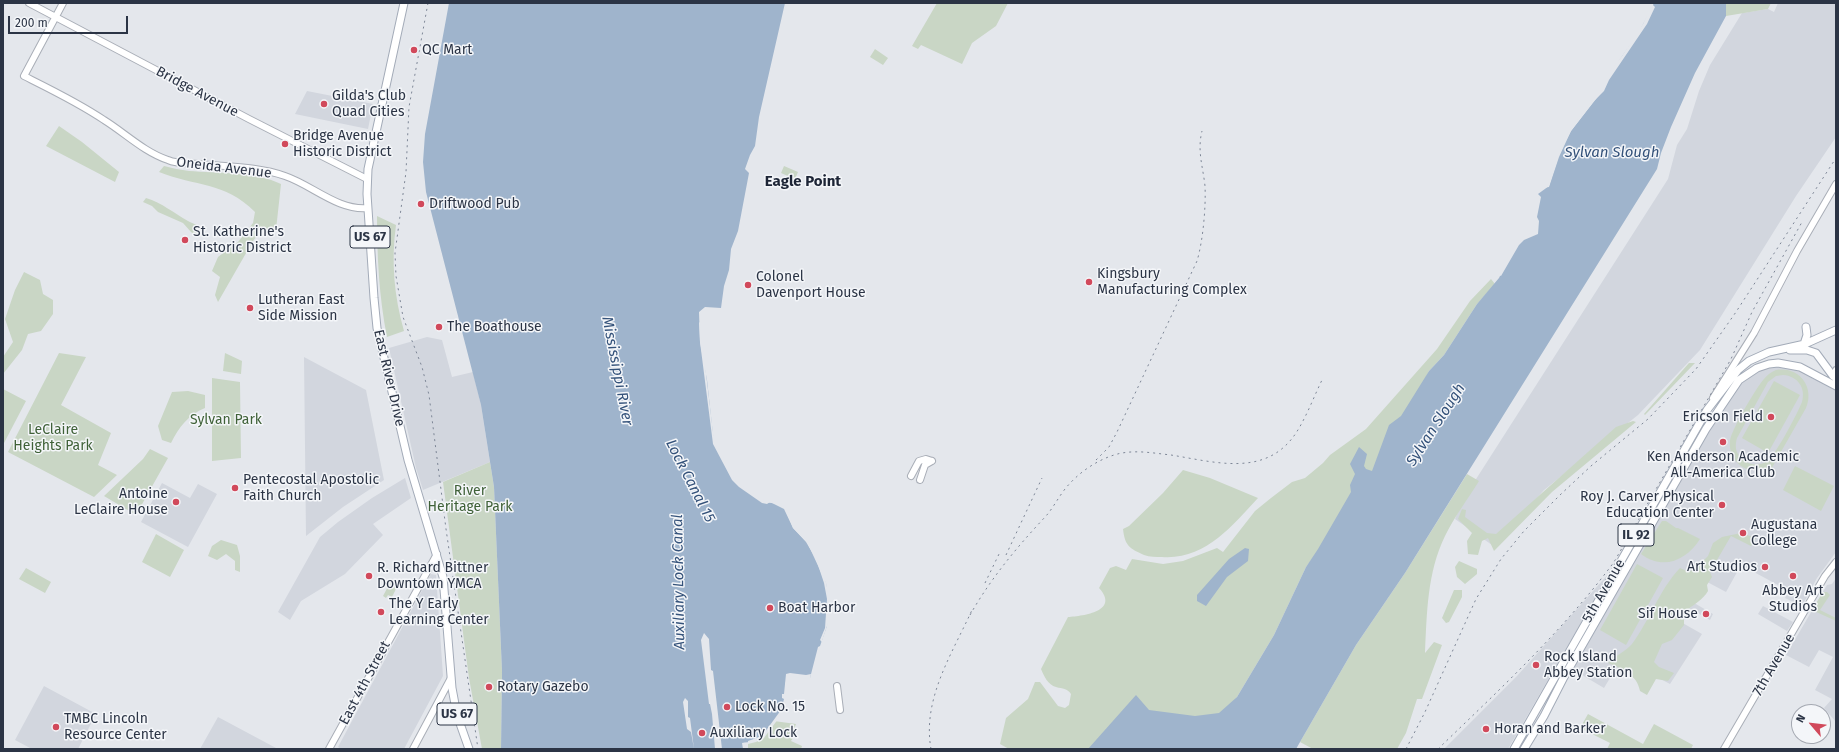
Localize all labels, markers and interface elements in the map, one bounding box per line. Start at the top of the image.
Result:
scale bar [10,8,130,34]
text: 200 m [15,16,48,30]
place label: QC Mart [422,42,472,58]
marker: QC Mart [409,45,419,55]
street label: Bridge Avenue [153,63,241,121]
place label: Gilda's Club Quad Cities [332,88,406,120]
marker: Gilda's Club Quad Cities [319,99,329,109]
place label: Bridge Avenue Historic District [293,128,391,160]
marker: Bridge Avenue Historic District [280,139,290,149]
water label: Sylvan Slough [1565,144,1659,162]
street label: Oneida Avenue [176,154,272,182]
district label: Eagle Point [765,173,841,191]
place label: Driftwood Pub [429,196,520,212]
marker: Driftwood Pub [416,199,426,209]
place label: St. Katherine's Historic District [193,224,291,256]
road number: US 67 [350,226,390,248]
marker: St. Katherine's Historic District [180,235,190,245]
place label: Kingsbury Manufacturing Complex [1097,266,1247,298]
place label: Colonel Davenport House [756,269,866,302]
marker: Kingsbury Manufacturing Complex [1084,277,1094,287]
marker: Colonel Davenport House [743,280,753,290]
place label: Lutheran East Side Mission [258,292,345,324]
marker: Lutheran East Side Mission [245,303,255,313]
water label: Mississippi River [598,315,636,427]
place label: The Boathouse [447,319,542,335]
marker: The Boathouse [434,322,444,332]
street label: East River Drive [370,328,408,428]
water label: Sylvan Slough [1403,380,1469,470]
place label: Ericson Field [1683,409,1763,425]
park label: Sylvan Park [190,412,262,428]
marker: Ericson Field [1766,412,1776,422]
park label: LeClaire Heights Park [13,422,93,454]
water label: Lock Canal 15 [661,437,719,525]
marker: Ken Anderson Academic All-America Club [1718,437,1728,447]
place label: Ken Anderson Academic All-America Club [1647,449,1799,482]
place label: Pentecostal Apostolic Faith Church [243,472,379,504]
marker: Pentecostal Apostolic Faith Church [230,483,240,493]
park label: River Heritage Park [428,483,512,516]
place label: Antoine LeClaire House [74,486,168,518]
place label: Roy J. Carver Physical Education Center [1580,489,1714,522]
marker: Antoine LeClaire House [171,497,181,507]
marker: Roy J. Carver Physical Education Center [1717,500,1727,510]
water label: Auxiliary Lock Canal [669,514,689,650]
place label: Augustana College [1751,517,1817,550]
road number: IL 92 [1618,524,1654,546]
marker: Augustana College [1738,528,1748,538]
street label: 5th Avenue [1579,556,1629,626]
place label: Art Studios [1687,559,1757,575]
place label: R. Richard Bittner Downtown YMCA [377,560,488,592]
marker: Art Studios [1760,562,1770,572]
marker: R. Richard Bittner Downtown YMCA [364,571,374,581]
marker: Abbey Art Studios [1788,571,1798,581]
place label: Abbey Art Studios [1762,583,1824,616]
place label: The Y Early Learning Center [389,596,489,628]
place label: Boat Harbor [778,600,855,616]
marker: Boat Harbor [765,603,775,613]
place label: Sif House [1638,606,1698,622]
marker: The Y Early Learning Center [376,607,386,617]
marker: Sif House [1701,609,1711,619]
street label: 7th Avenue [1749,631,1799,699]
street label: East 4th Street [336,638,394,728]
place label: Rock Island Abbey Station [1544,649,1632,682]
marker: Rock Island Abbey Station [1531,660,1541,670]
place label: Rotary Gazebo [497,679,589,695]
marker: Rotary Gazebo [484,682,494,692]
place label: Lock No. 15 [735,699,805,715]
marker: Lock No. 15 [722,702,732,712]
road number: US 67 [437,703,477,725]
north arrow [1791,704,1831,744]
place label: TMBC Lincoln Resource Center [64,711,167,744]
text: N [1793,712,1808,725]
place label: Horan and Barker [1494,721,1606,737]
marker: TMBC Lincoln Resource Center [51,722,61,732]
marker: Horan and Barker [1481,724,1491,734]
place label: Auxiliary Lock [710,725,797,741]
marker: Auxiliary Lock [697,728,707,738]

